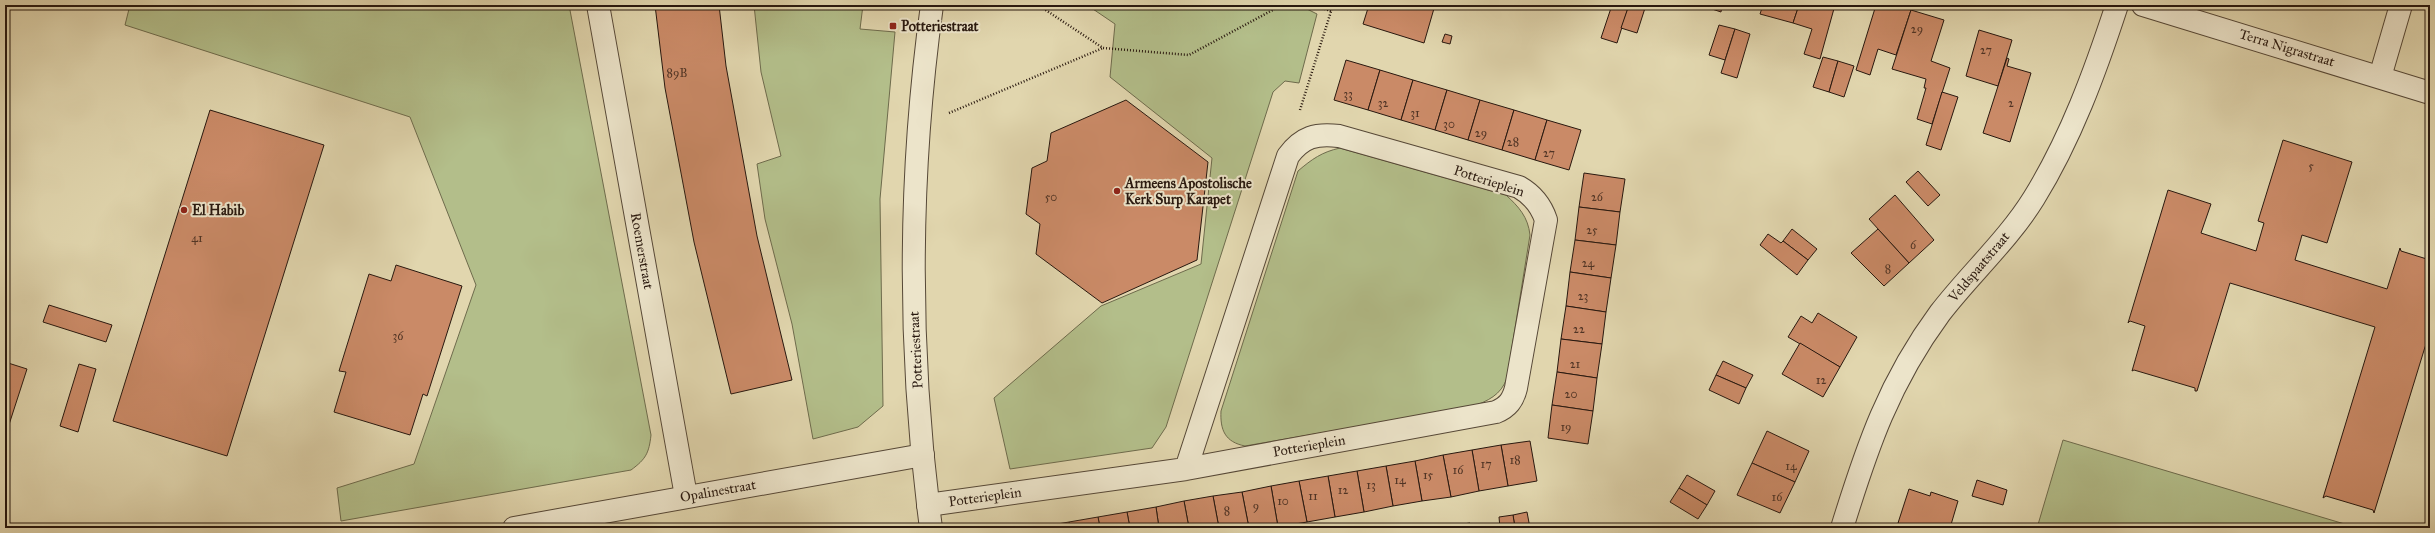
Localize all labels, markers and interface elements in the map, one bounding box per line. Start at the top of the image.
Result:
place label: Potteriestraat [901,18,979,35]
marker: Potteriestraat [888,21,898,31]
house number: 29 [1911,22,1923,36]
street label: Terra Nigrastraat [2237,25,2337,71]
house number: 27 [1980,43,1992,57]
house number: 89B [667,66,687,80]
house number: 33 [1343,87,1353,101]
house number: 32 [1378,96,1388,110]
house number: 2 [2008,96,2014,110]
house number: 31 [1410,106,1420,120]
house number: 30 [1443,117,1455,131]
house number: 29 [1475,126,1487,140]
house number: 28 [1507,135,1519,149]
house number: 27 [1543,146,1555,160]
house number: 5 [2308,159,2314,173]
street label: Potterieplein [1451,162,1527,201]
place label: Armeens Apostolische Kerk Surp Karapet [1124,175,1252,209]
marker: Armeens Apostolische Kerk Surp Karapet [1112,186,1122,196]
house number: 50 [1045,190,1057,204]
house number: 26 [1591,190,1604,204]
place label: El Habib [192,202,244,219]
marker: El Habib [179,205,189,215]
street label: Roemerstraat [627,211,657,291]
house number: 25 [1586,223,1598,237]
street label: Veldspaatstraat [1944,228,2013,306]
house number: 41 [191,231,203,245]
house number: 6 [1910,238,1917,252]
house number: 24 [1582,256,1595,270]
house number: 8 [1885,262,1891,276]
house number: 23 [1578,289,1589,303]
street label: Potteriestraat [905,311,927,389]
house number: 22 [1573,322,1585,336]
house number: 36 [393,329,404,343]
house number: 21 [1570,357,1581,371]
house number: 12 [1816,373,1826,387]
house number: 20 [1565,387,1577,401]
house number: 19 [1560,420,1572,434]
street label: Potterieplein [1271,431,1347,461]
house number: 18 [1509,453,1521,467]
house number: 17 [1480,457,1492,471]
house number: 14 [1785,459,1797,473]
house number: 16 [1453,463,1464,477]
house number: 15 [1423,468,1434,482]
house number: 14 [1394,473,1406,487]
street label: Opalinestraat [679,476,757,506]
house number: 13 [1366,478,1376,492]
street label: Potterieplein [947,483,1023,511]
house number: 12 [1338,483,1348,497]
house number: 11 [1308,489,1318,503]
house number: 16 [1772,490,1783,504]
house number: 10 [1277,494,1289,508]
house number: 9 [1253,499,1259,513]
house number: 8 [1224,504,1230,518]

